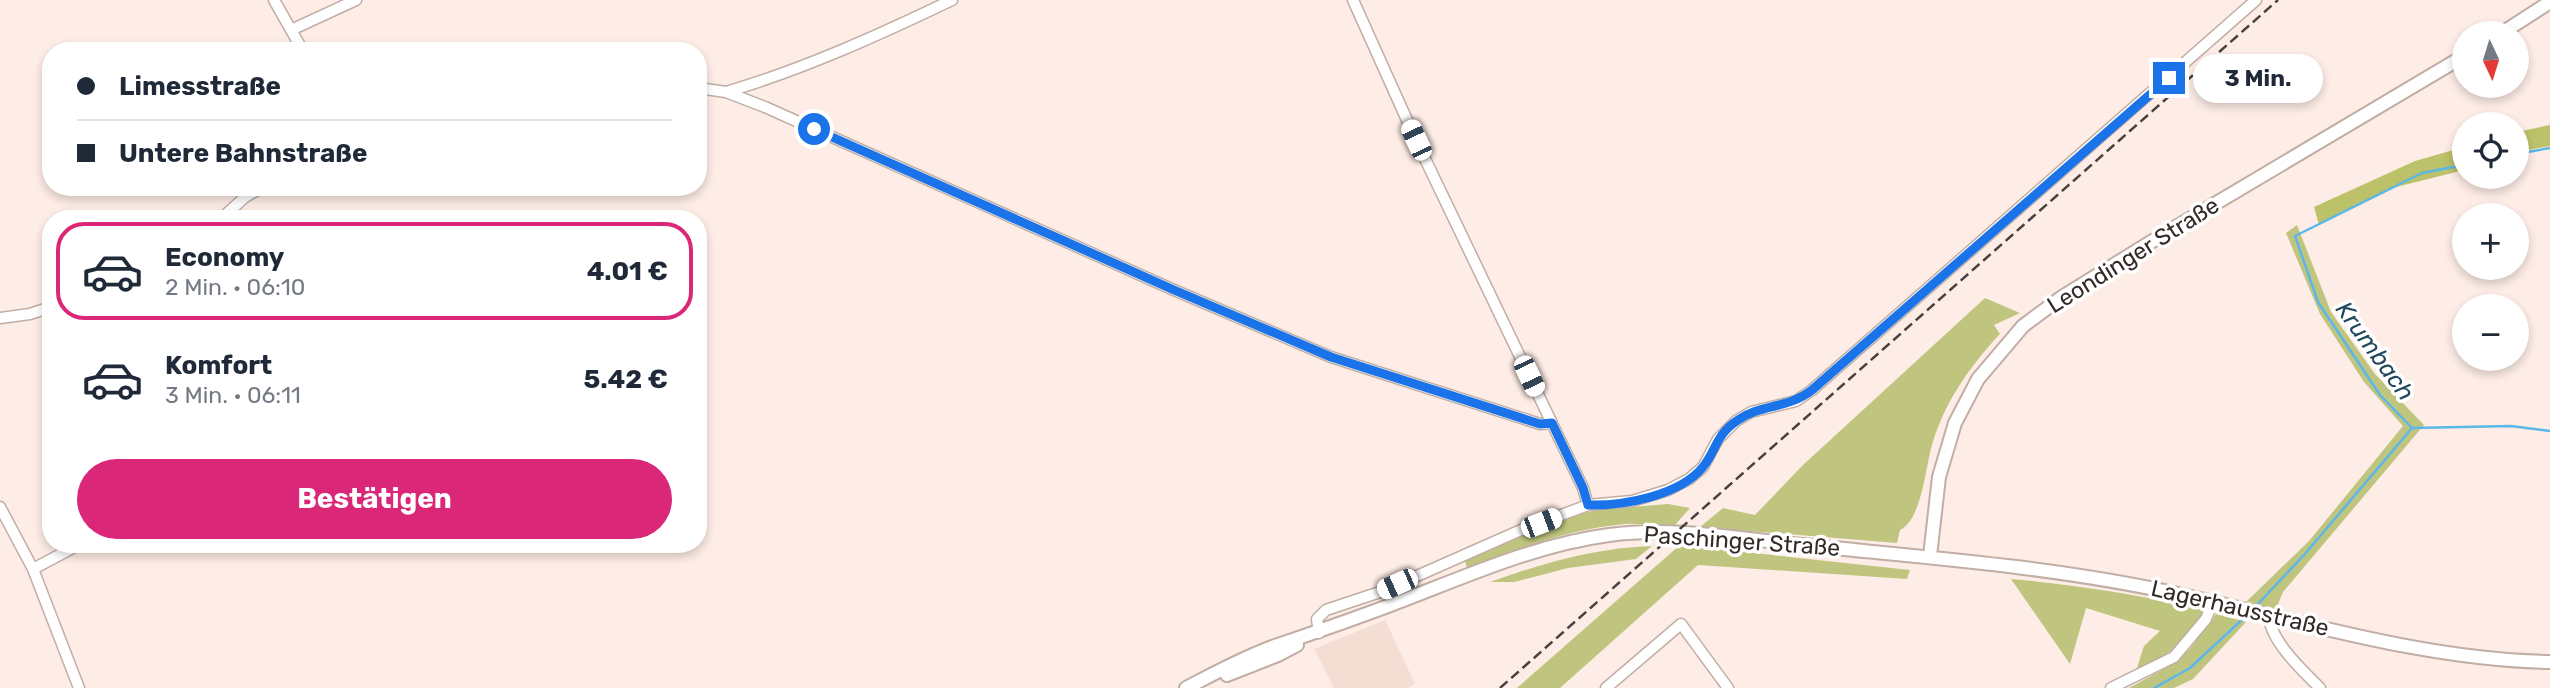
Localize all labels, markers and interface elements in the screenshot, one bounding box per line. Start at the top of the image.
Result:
north arrow [2452,21,2529,98]
map controls [2452,21,2529,371]
callout: 3 Min. [2194,54,2323,102]
route end [2153,62,2185,94]
text: 3 Min. [2225,64,2292,92]
text: Limesstraße [119,71,281,102]
button: locate [2452,112,2529,189]
route start [798,113,830,145]
car [1398,117,1435,163]
text: Untere Bahnstraße [119,138,367,169]
street label: Leondinger Straße [2042,191,2224,319]
button: + [2452,203,2529,280]
icon: car [81,240,144,303]
text: Economy [165,242,284,273]
text: 4.01 € [587,256,668,287]
text: 2 Min. · 06:10 [165,273,305,301]
button: − [2452,294,2529,371]
water label: Krumbach [2330,296,2420,406]
icon: car [81,348,144,411]
text: Komfort [165,350,272,381]
car [1511,353,1548,399]
text: 5.42 € [584,364,668,395]
text: 3 Min. · 06:11 [165,381,301,409]
button: Bestätigen [77,459,672,539]
car [1518,506,1565,540]
street label: Paschinger Straße [1643,520,1841,562]
car [1374,566,1421,602]
street label: Lagerhausstraße [2148,574,2332,642]

